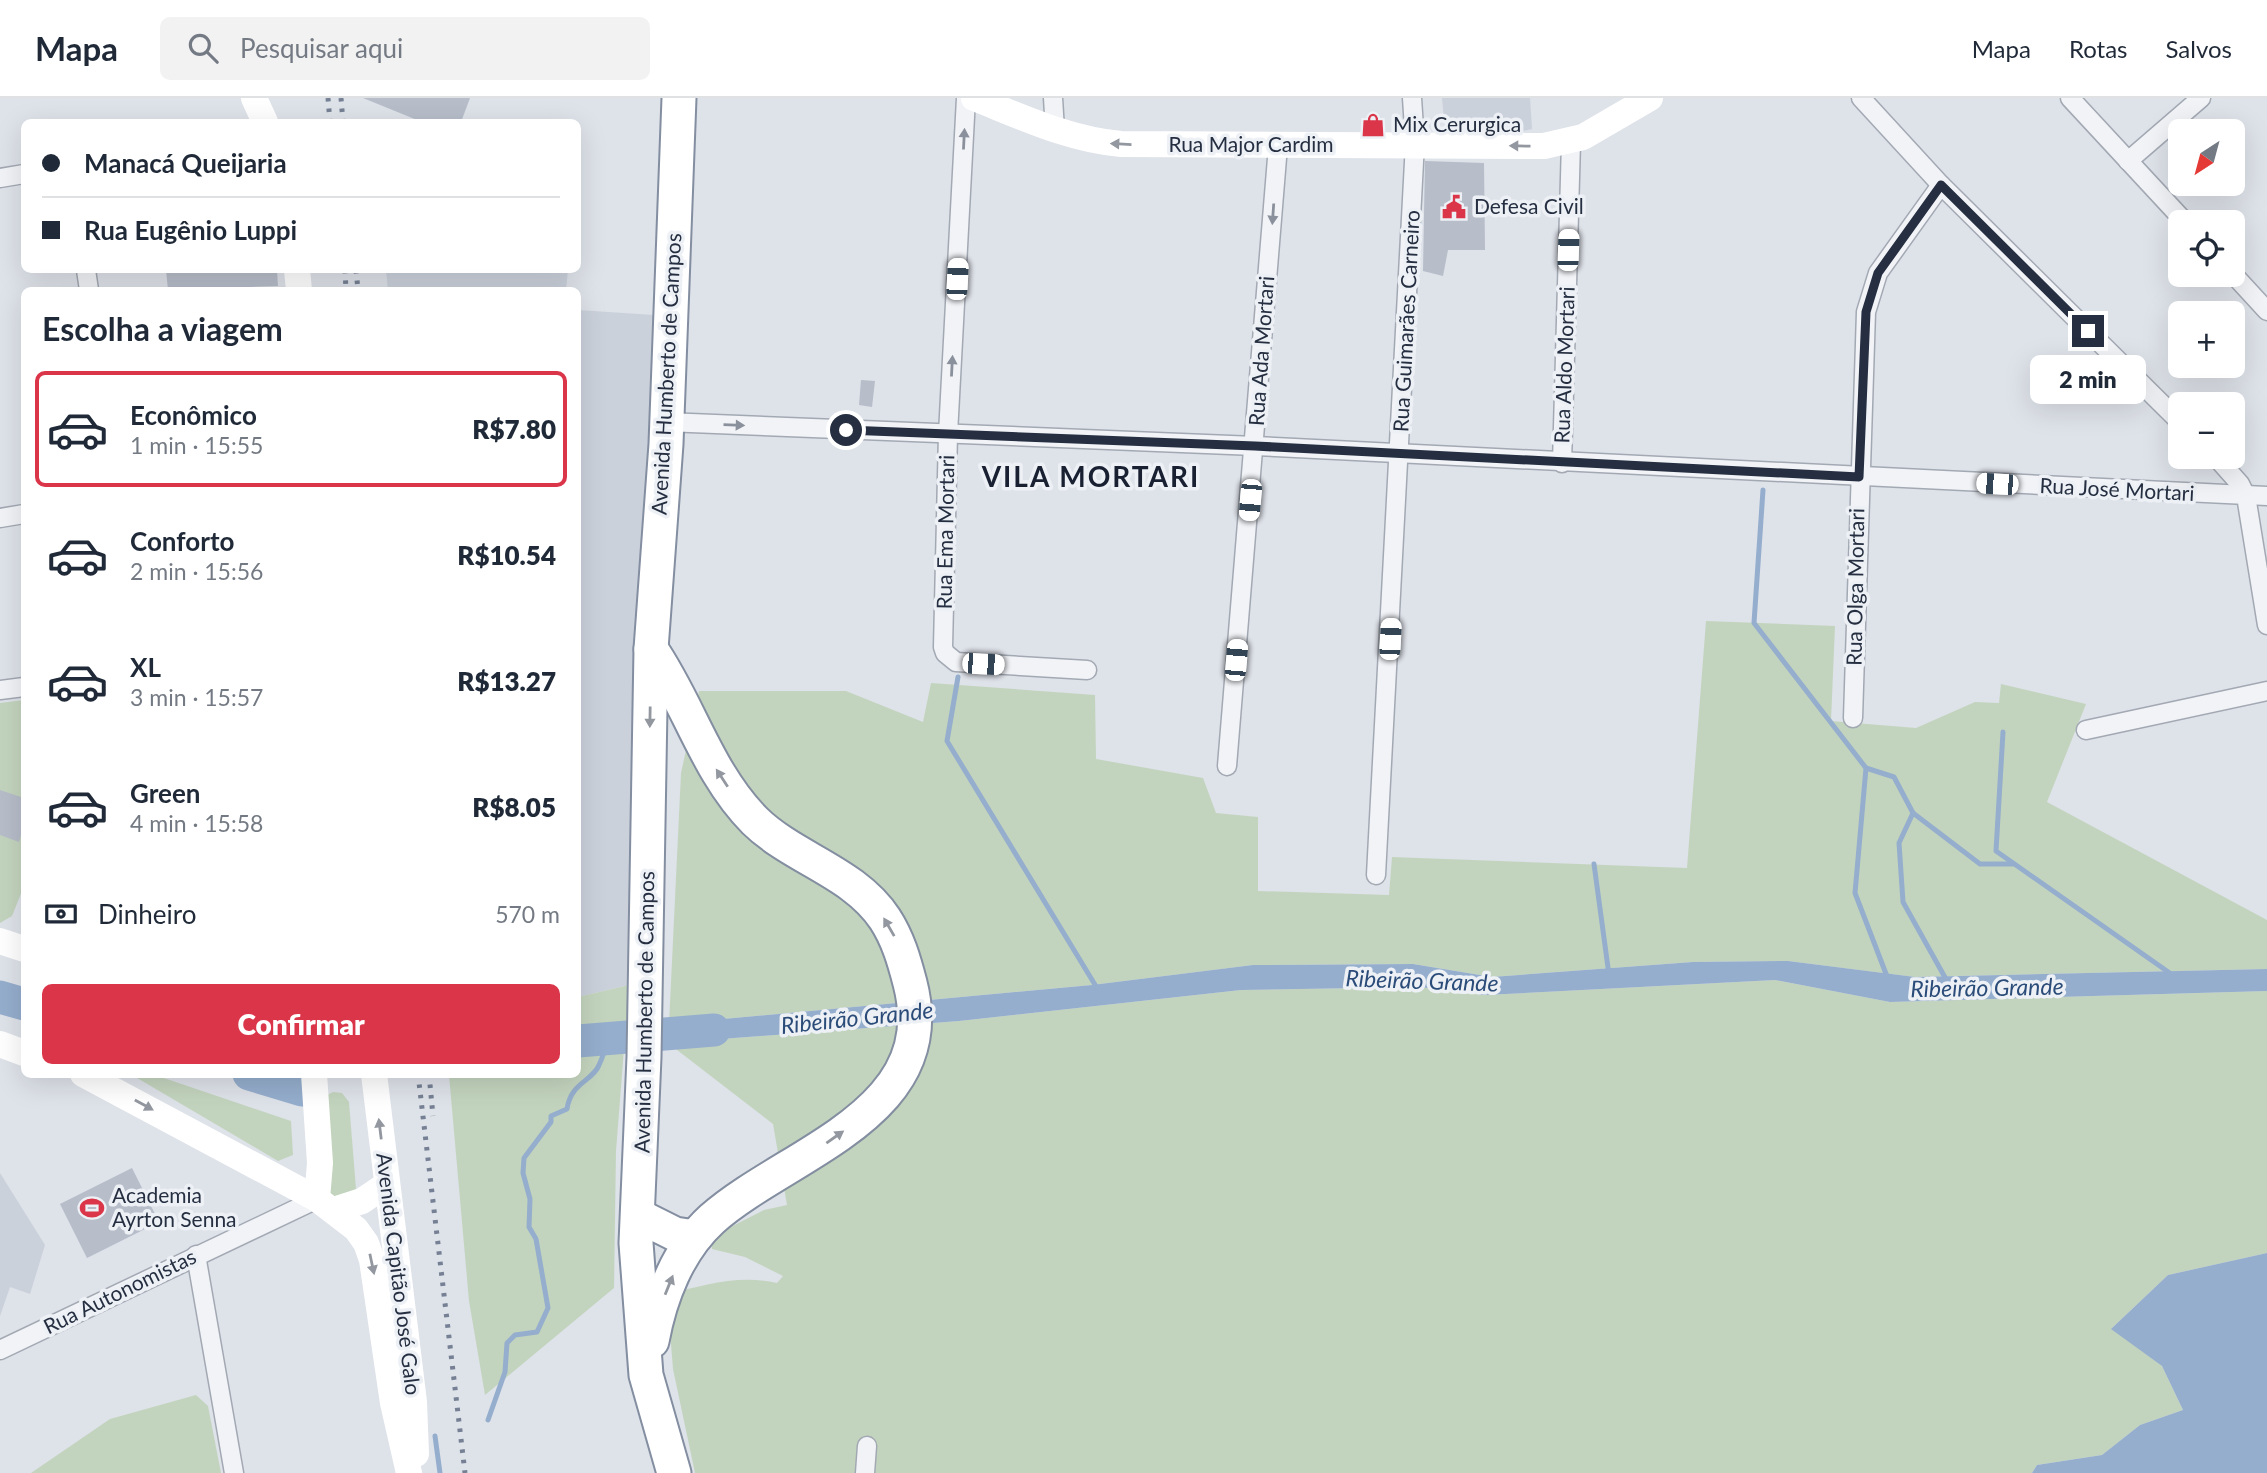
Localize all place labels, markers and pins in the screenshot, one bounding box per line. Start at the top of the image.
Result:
shop icon: Mix Cerurgica [1359,111,1387,139]
place label: Mix Cerurgica [1393,111,1521,136]
public building icon: Defesa Civil [1440,193,1468,221]
place label: Defesa Civil [1474,193,1584,218]
place label: Academia Ayrton Senna [112,1182,237,1231]
sports icon: Academia Ayrton Senna [78,1194,106,1222]

